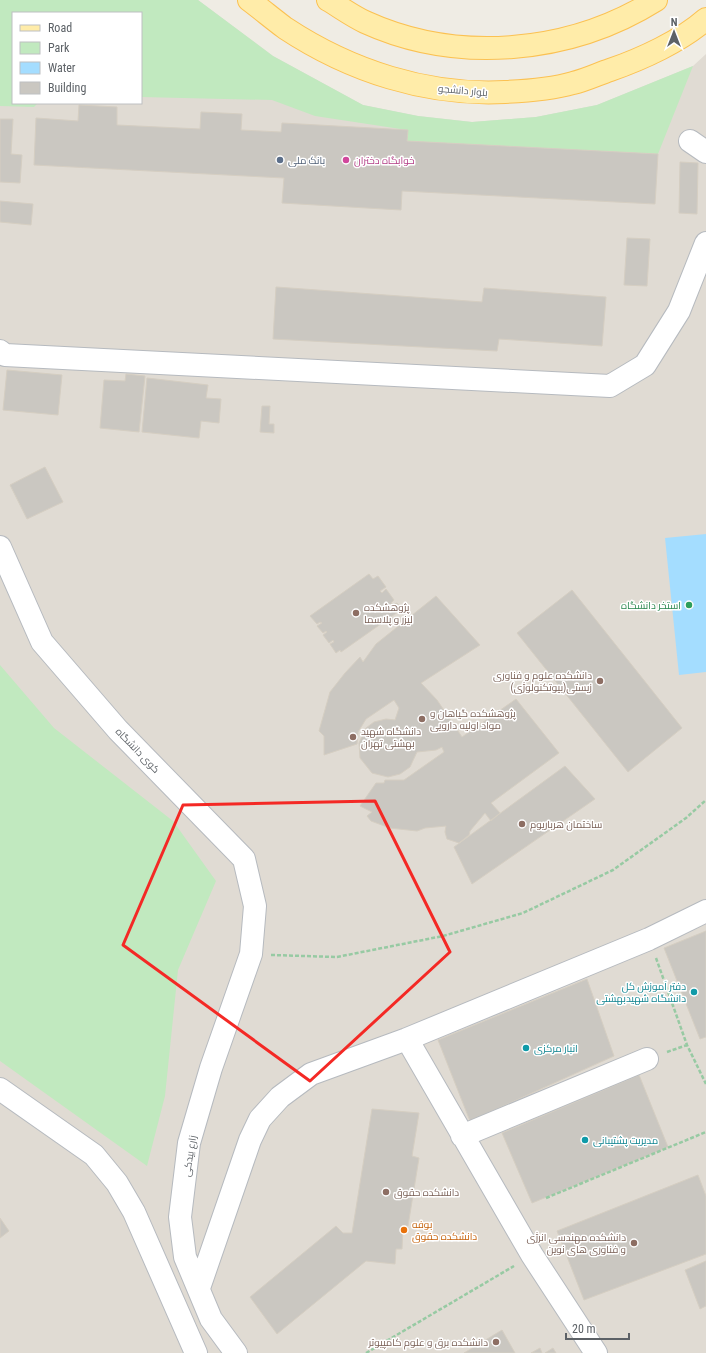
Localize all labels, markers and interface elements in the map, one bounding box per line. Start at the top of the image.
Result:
legend [12,12,142,104]
north arrow [654,12,694,52]
text: N [671,16,678,29]
text: Road [48,21,72,35]
text: Park [48,41,70,55]
text: Water [48,61,76,75]
text: Building [48,81,86,95]
street label: بلوار دانشجو [438,83,488,98]
marker: بانک ملی [275,155,285,165]
place label: بانک ملی [288,155,325,167]
marker: خوابگاه دختران [341,155,351,165]
place label: خوابگاه دختران [354,155,415,167]
place label: استخر دانشگاه [621,600,681,611]
marker: استخر دانشگاه [684,600,694,610]
place label: پژوهشکده لیزر و پلاسما [364,602,413,626]
marker: پژوهشکده لیزر و پلاسما [351,608,361,618]
place label: دانشکده علوم و فناوری زیستی(بیوتکنولوژی) [493,670,592,694]
marker: دانشکده علوم و فناوری زیستی(بیوتکنولوژی) [595,676,605,686]
place label: پژوهشکده گیاهان و مواد اولیه دارویی [430,708,516,732]
marker: پژوهشکده گیاهان و مواد اولیه دارویی [417,714,427,724]
street label: کوی دانشگاه [113,726,162,776]
place label: دانشگاه شهید بهشتی تهران [361,726,421,750]
marker: دانشگاه شهید بهشتی تهران [348,732,358,742]
marker: ساختمان هرباریوم [517,819,527,829]
place label: ساختمان هرباریوم [530,819,602,832]
place label: دفتر آموزش کل دانشگاه شهیدبهشتی [596,981,686,1005]
marker: دفتر آموزش کل دانشگاه شهیدبهشتی [689,987,699,997]
marker: انبار مرکزی [521,1043,531,1053]
place label: انبار مرکزی [534,1043,578,1055]
street label: زارع بیدکی [181,1135,199,1178]
marker: مدیریت پشتیبانی [580,1135,590,1145]
place label: مدیریت پشتیبانی [593,1135,658,1147]
marker: دانشکده حقوق [381,1187,391,1197]
place label: دانشکده حقوق [394,1187,459,1199]
place label: بوفه دانشکده حقوق [412,1219,477,1243]
marker: بوفه دانشکده حقوق [399,1225,409,1235]
place label: دانشکده مهندسی انرژی و فناوری های نوین [526,1232,626,1256]
marker: دانشکده مهندسی انرژی و فناوری های نوین [629,1238,639,1248]
scale bar [566,1315,629,1341]
text: 20 m [572,1322,596,1336]
place label: دانشکده برق و علوم کامپیوتر [368,1337,488,1350]
marker: دانشکده برق و علوم کامپیوتر [491,1337,501,1347]

